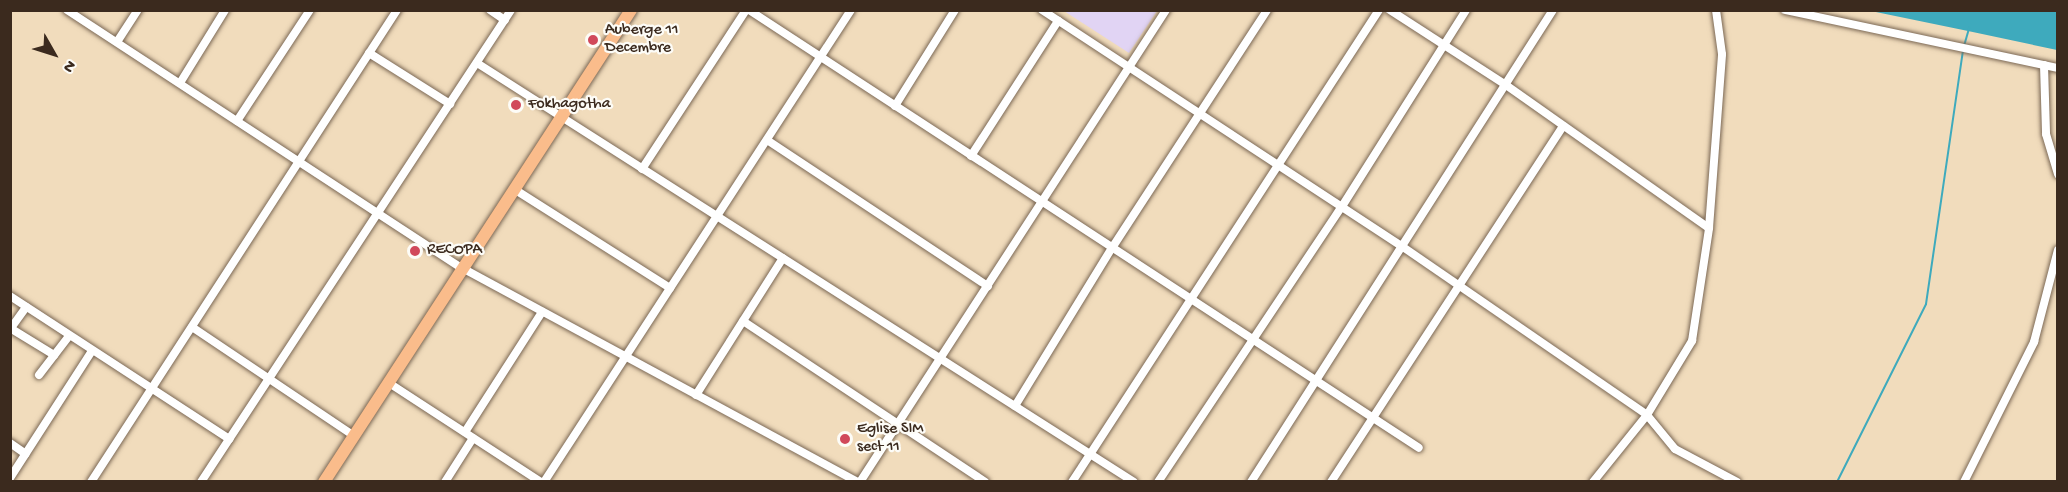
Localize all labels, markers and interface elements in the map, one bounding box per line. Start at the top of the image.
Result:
place label: Auberge 11 Decembre [605,21,678,59]
north arrow [24,24,84,84]
marker: Auberge 11 Decembre [586,33,600,47]
text: N [58,56,79,76]
place label: Fokhagotha [528,95,611,115]
marker: Fokhagotha [509,98,523,112]
place label: RECOPA [427,241,482,261]
marker: RECOPA [408,244,422,258]
place label: Eglise SIM sect 11 [857,420,923,458]
marker: Eglise SIM sect 11 [838,432,852,446]

